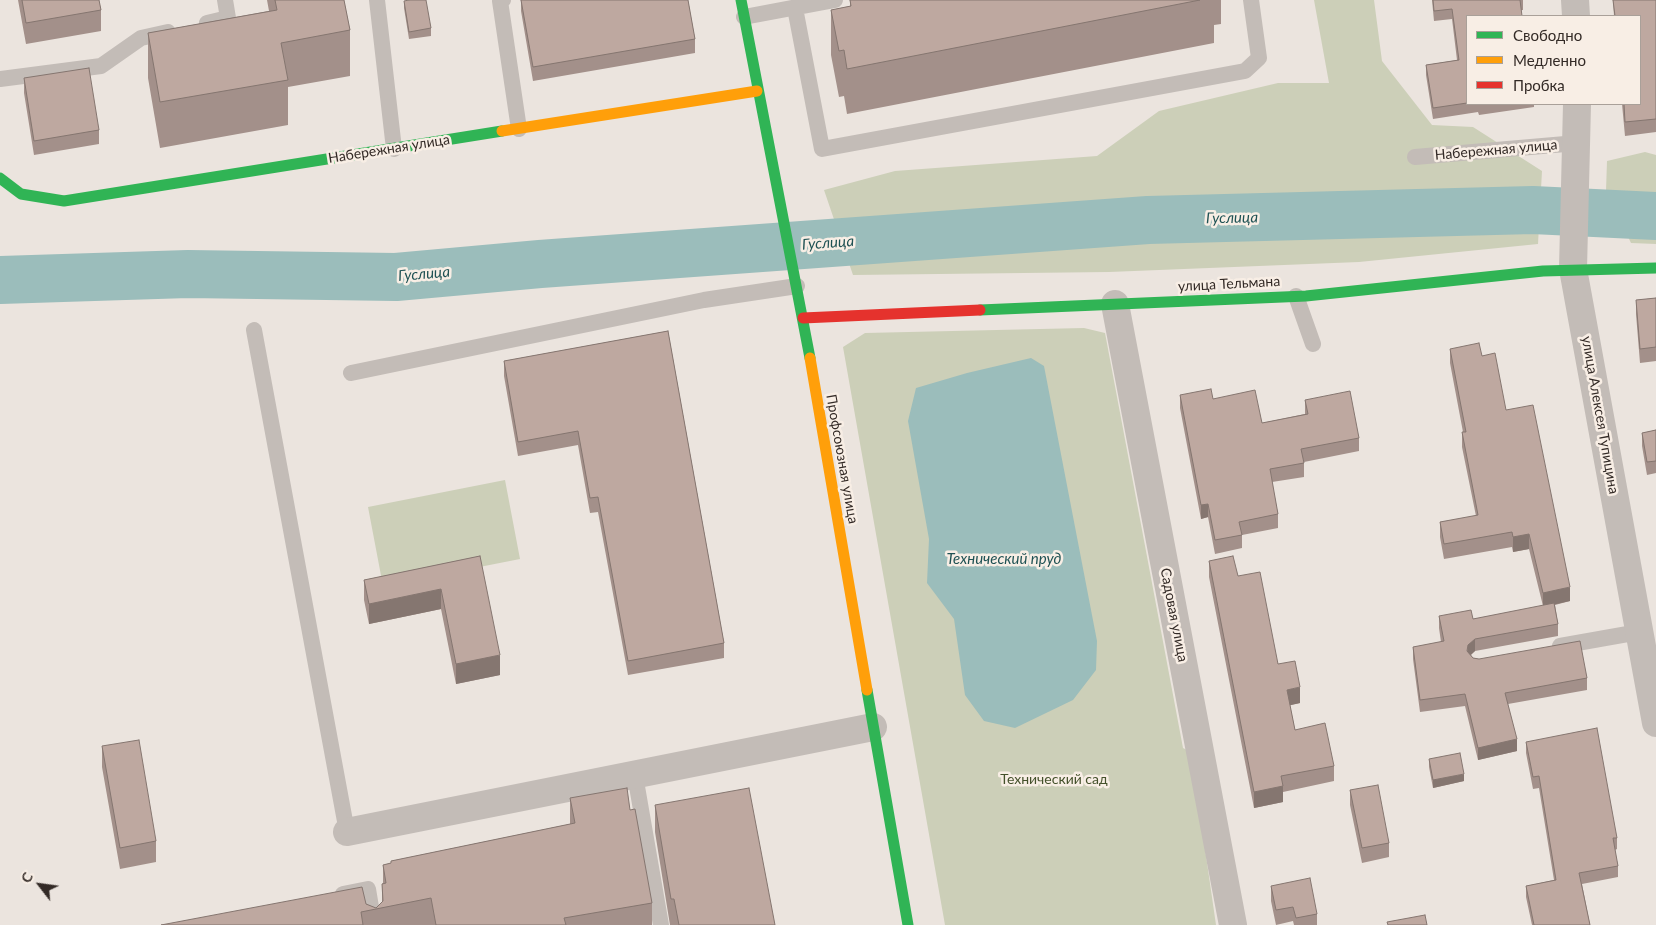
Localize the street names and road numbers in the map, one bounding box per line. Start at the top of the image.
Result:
street label: Набережная улица [327,131,451,167]
street label: Набережная улица [1434,136,1558,164]
street label: улица Тельмана [1177,273,1281,295]
street label: улица Алексея Тупицина [1578,335,1622,495]
street label: Профсоюзная улица [822,393,862,525]
street label: Садовая улица [1157,567,1191,663]

